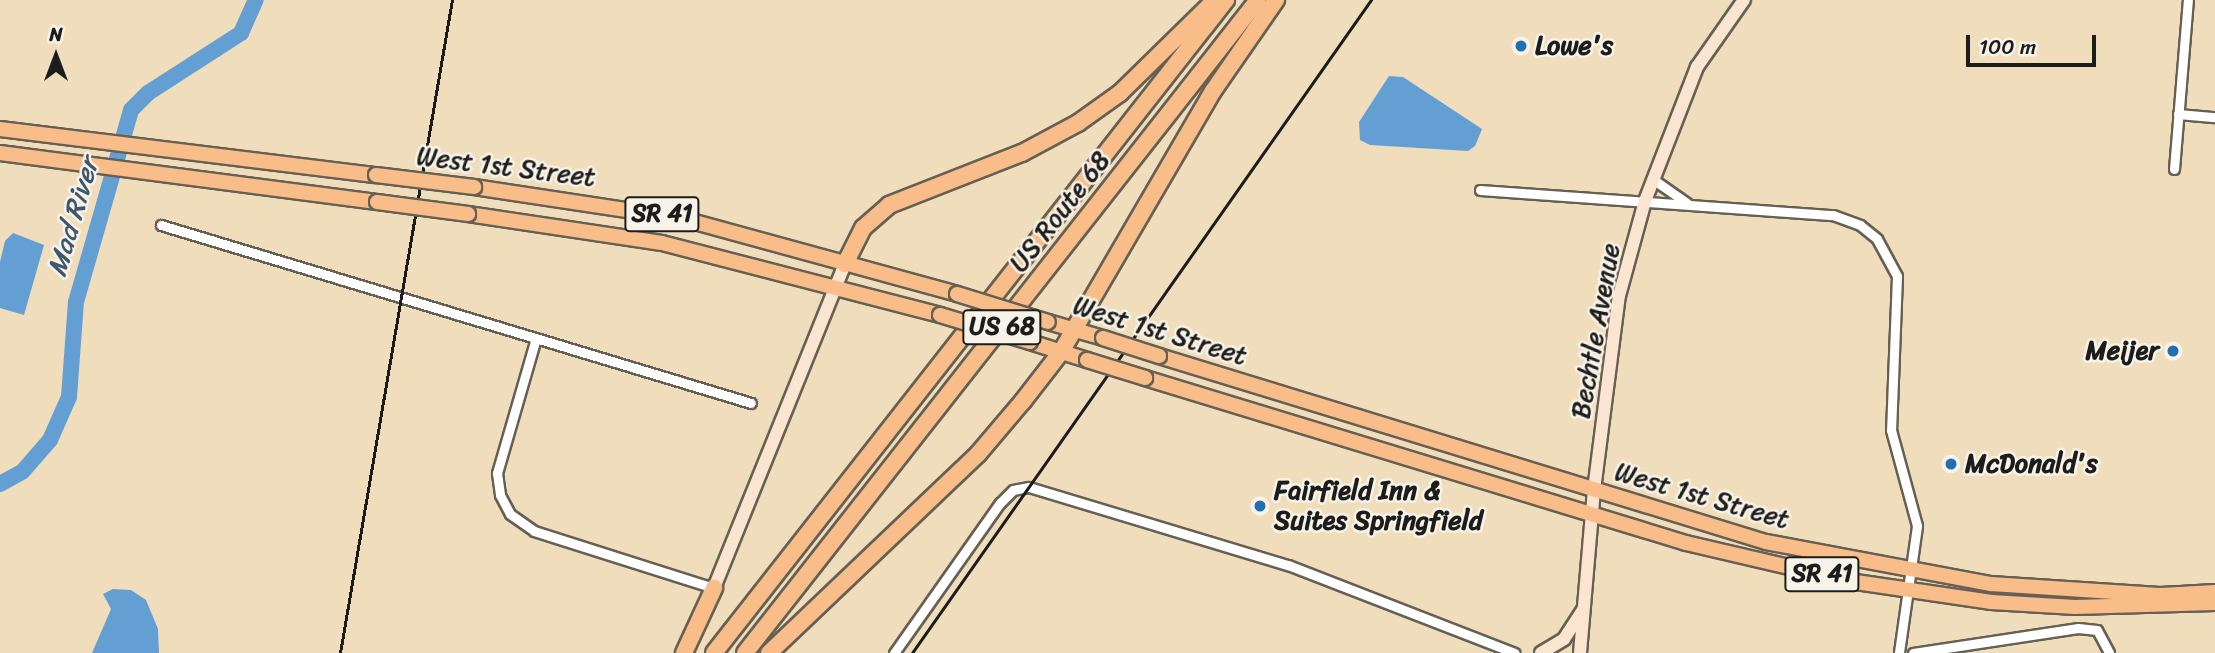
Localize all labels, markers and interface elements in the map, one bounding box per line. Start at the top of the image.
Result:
text: N [49,18,63,51]
north arrow [21,21,91,91]
scale bar [1970,21,2100,65]
text: 100 m [1979,28,2036,66]
place label: Lowe's [1535,30,1613,62]
marker: Lowe's [1513,38,1529,54]
street label: West 1st Street [415,141,597,193]
street label: US Route 68 [1003,146,1117,278]
water label: Mad River [40,153,106,281]
road number: SR 41 [624,194,700,234]
street label: Bechtle Avenue [1565,241,1627,421]
street label: West 1st Street [1069,290,1251,372]
road number: US 68 [962,306,1042,348]
place label: Meijer [2086,335,2159,367]
marker: Meijer [2165,343,2181,359]
place label: McDonald's [1965,448,2098,480]
street label: West 1st Street [1611,456,1793,536]
marker: McDonald's [1943,456,1959,472]
place label: Fairfield Inn & Suites Springfield [1274,475,1483,536]
marker: Fairfield Inn & Suites Springfield [1252,498,1268,514]
road number: SR 41 [1784,554,1860,594]

